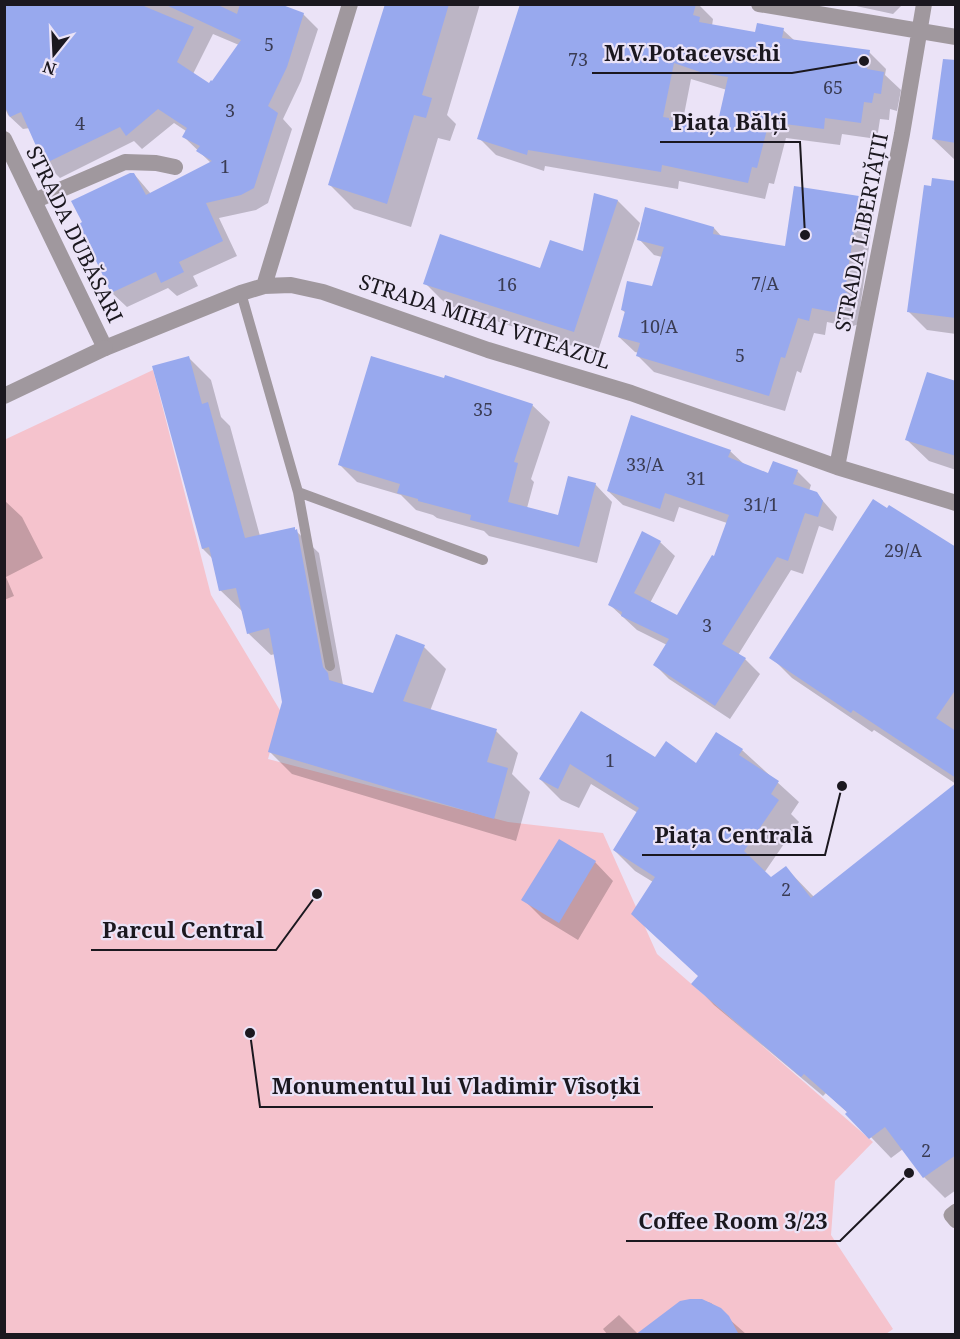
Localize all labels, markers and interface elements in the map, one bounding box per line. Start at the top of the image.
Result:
north arrow [24,24,84,84]
house number: 5 [264,32,274,56]
callout: M.V.Potacevschi [592,33,792,73]
text: M.V.Potacevschi [604,37,780,67]
house number: 73 [568,47,588,71]
text: N [40,56,59,81]
house number: 65 [823,75,843,99]
house number: 3 [225,98,235,122]
callout: Piața Bălți [660,102,800,142]
text: Piața Bălți [672,106,788,136]
house number: 4 [75,111,85,135]
street label: STRADA LIBERTĂȚII [828,130,894,334]
street label: STRADA DUBĂSARI [20,141,130,327]
house number: 1 [220,154,230,178]
street label: STRADA MIHAI VITEAZUL [356,267,614,375]
house number: 7/A [751,271,779,295]
house number: 16 [497,272,517,296]
house number: 10/A [640,314,678,338]
house number: 5 [735,343,745,367]
house number: 35 [473,397,493,421]
house number: 33/A [626,452,664,476]
house number: 31 [686,466,706,490]
house number: 31/1 [743,492,779,516]
house number: 29/A [884,538,922,562]
house number: 3 [702,613,712,637]
house number: 1 [605,748,615,772]
callout: Piața Centrală [642,815,825,855]
text: Piața Centrală [655,819,813,849]
house number: 2 [781,877,791,901]
callout: Parcul Central [91,910,276,950]
text: Parcul Central [102,914,264,944]
callout: Monumentul lui Vladimir Vîsoțki [260,1067,653,1107]
text: Monumentul lui Vladimir Vîsoțki [272,1070,641,1100]
house number: 2 [921,1138,931,1162]
callout: Coffee Room 3/23 [626,1201,840,1241]
text: Coffee Room 3/23 [638,1205,828,1235]

